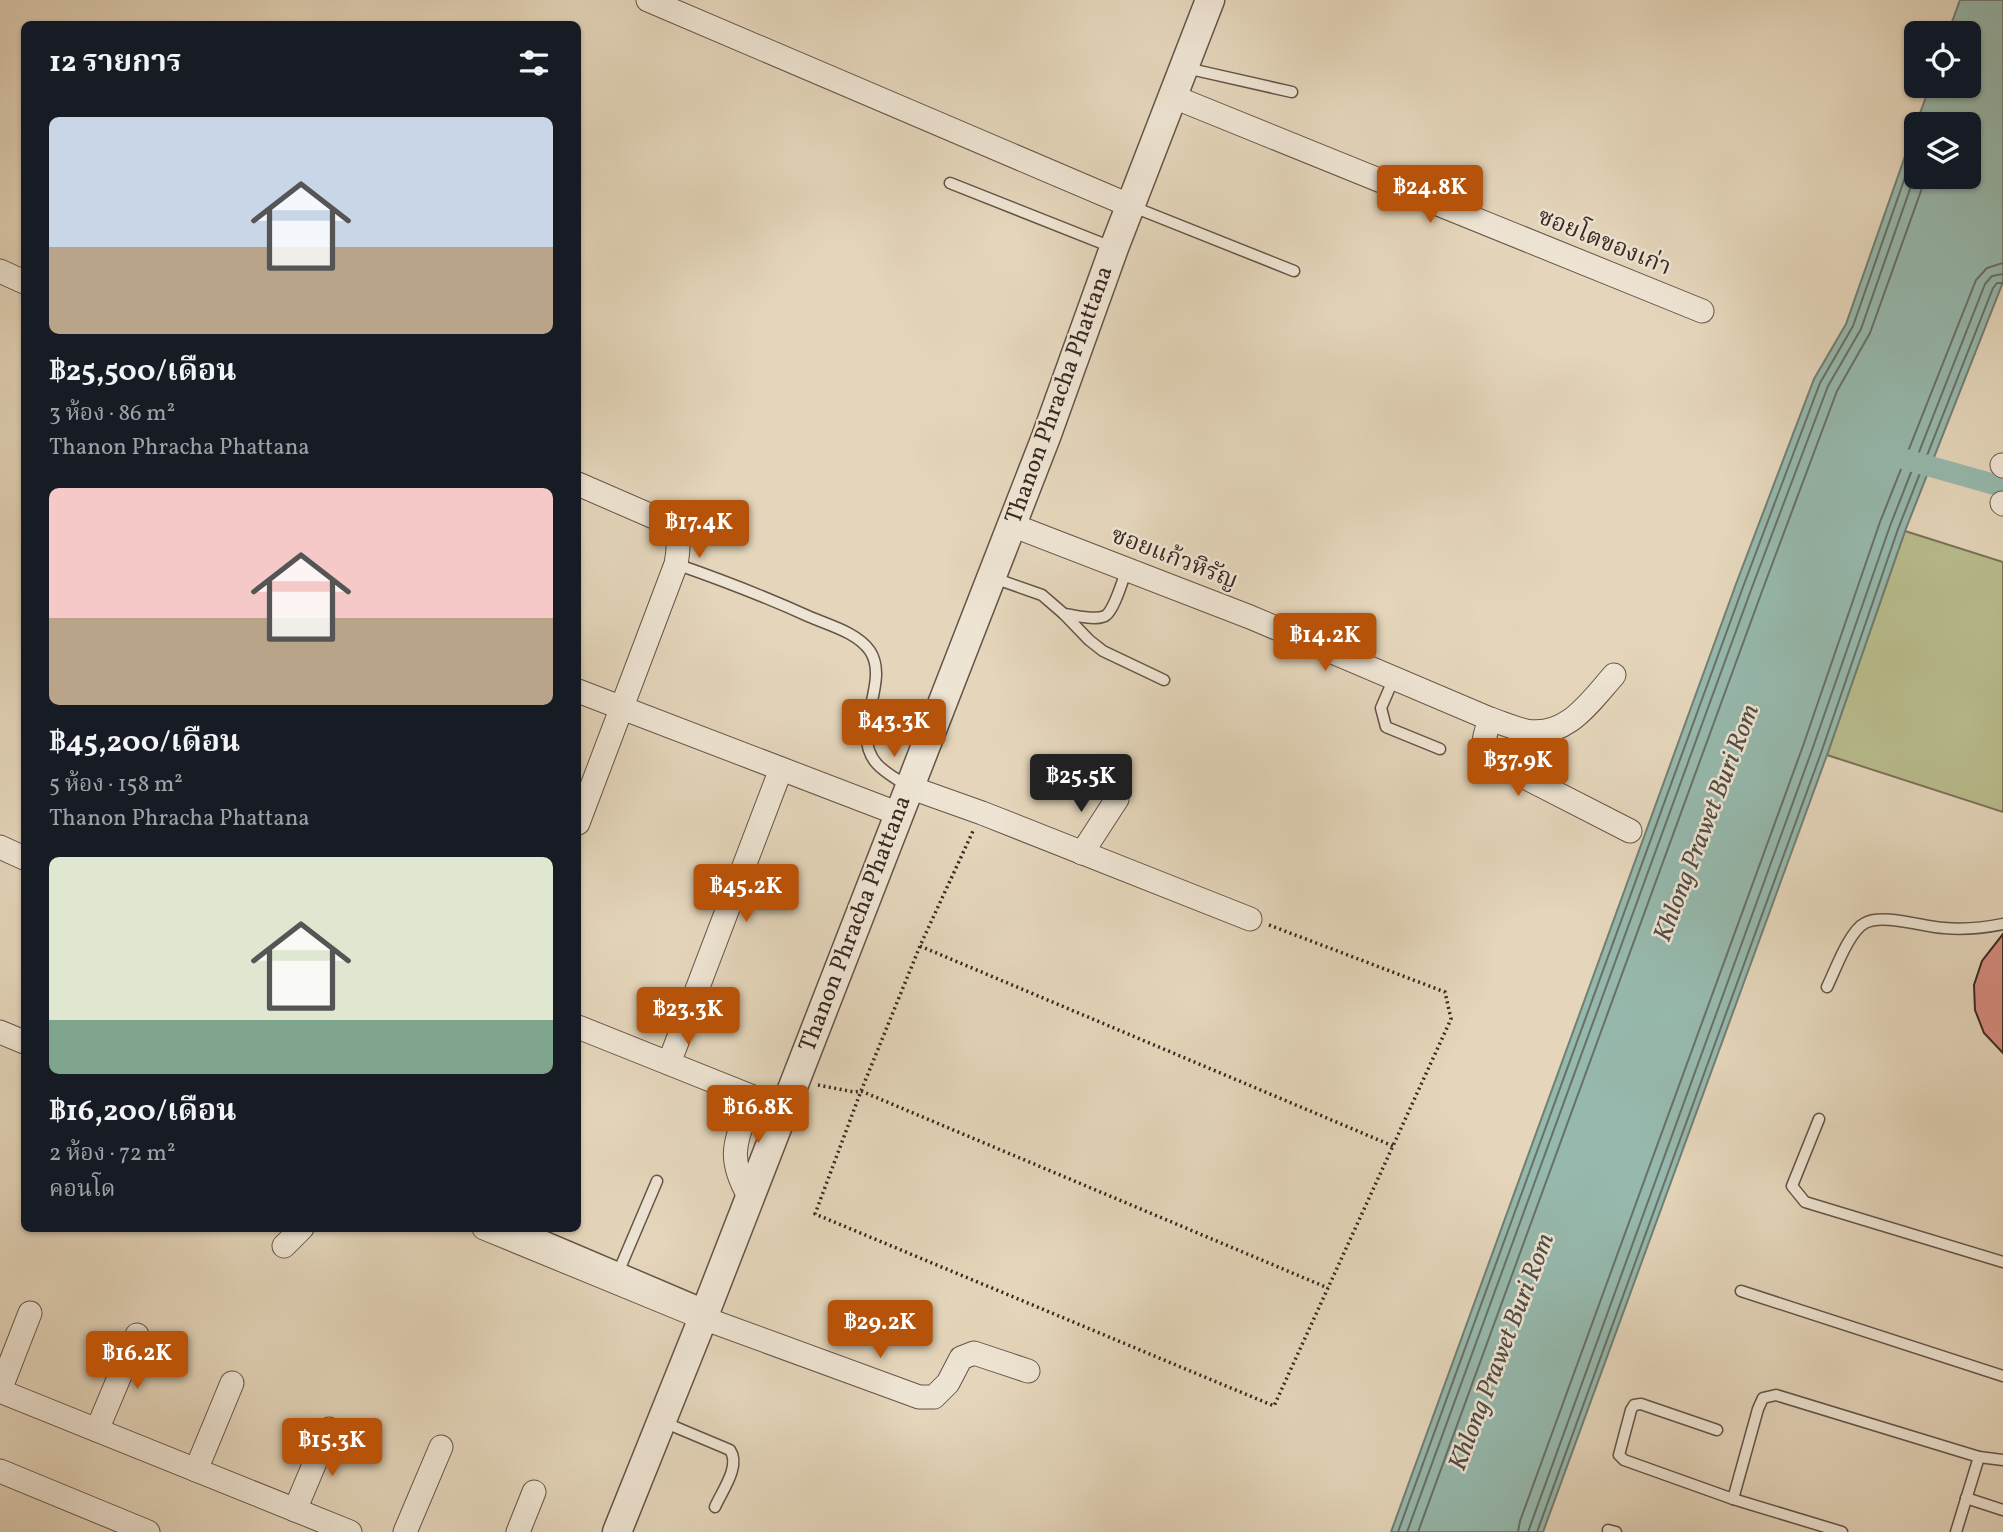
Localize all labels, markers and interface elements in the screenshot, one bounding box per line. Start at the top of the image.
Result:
map controls [1904,21,1981,189]
button: locate [1904,21,1981,98]
text: 12 รายการ [49,42,182,84]
icon: filters [515,44,553,82]
button: layers [1904,112,1981,189]
icon: home [238,163,364,289]
pin: ฿24.8K [1373,166,1487,225]
text: ฿24.8K [1393,172,1467,204]
street label: ซอยโตของเก่า [1532,198,1677,285]
street label: Thanon Phracha Phattana [997,261,1123,529]
text: ฿25,500/เดือน [49,351,236,393]
text: 3 ห้อง · 86 m² [49,398,175,430]
text: Thanon Phracha Phattana [49,432,310,464]
pin: ฿17.4K [642,500,756,560]
text: ฿17.4K [665,507,733,539]
street label: ซอยแก้วหิรัญ [1106,519,1242,599]
icon: home [238,534,364,660]
pin: ฿14.2K [1268,614,1382,673]
text: ฿14.2K [1289,620,1361,652]
water label: Khlong Prawet Buri Rom [1645,699,1769,947]
pin: ฿43.3K [837,700,951,759]
text: ฿43.3K [858,706,930,738]
text: ฿45,200/เดือน [49,722,240,764]
pin: ฿37.9K [1461,738,1575,798]
text: ฿37.9K [1483,745,1553,777]
pin: ฿25.5K [1024,754,1138,814]
text: ฿25.5K [1046,761,1116,793]
text: 5 ห้อง · 158 m² [49,769,183,801]
street label: Thanon Phracha Phattana [791,791,921,1057]
text: Thanon Phracha Phattana [49,803,310,835]
pin: ฿45.2K [689,864,803,924]
text: ฿45.2K [710,871,782,903]
icon: home [238,903,364,1029]
pin: ฿23.3K [631,988,745,1047]
text: ฿23.3K [653,994,723,1026]
pin: ฿16.8K [701,1086,815,1145]
text: ฿16,200/เดือน [49,1091,236,1133]
text: ฿16.8K [723,1092,793,1124]
text: 2 ห้อง · 72 m² [49,1138,175,1170]
text: คอนโด [49,1174,116,1206]
water label: Khlong Prawet Buri Rom [1440,1228,1564,1476]
pin: ฿29.2K [823,1300,937,1360]
text: ฿29.2K [844,1307,916,1339]
pin: ฿16.2K [80,1332,194,1391]
text: ฿16.2K [102,1338,172,1370]
pin: ฿15.3K [275,1418,389,1478]
text: ฿15.3K [298,1425,366,1457]

